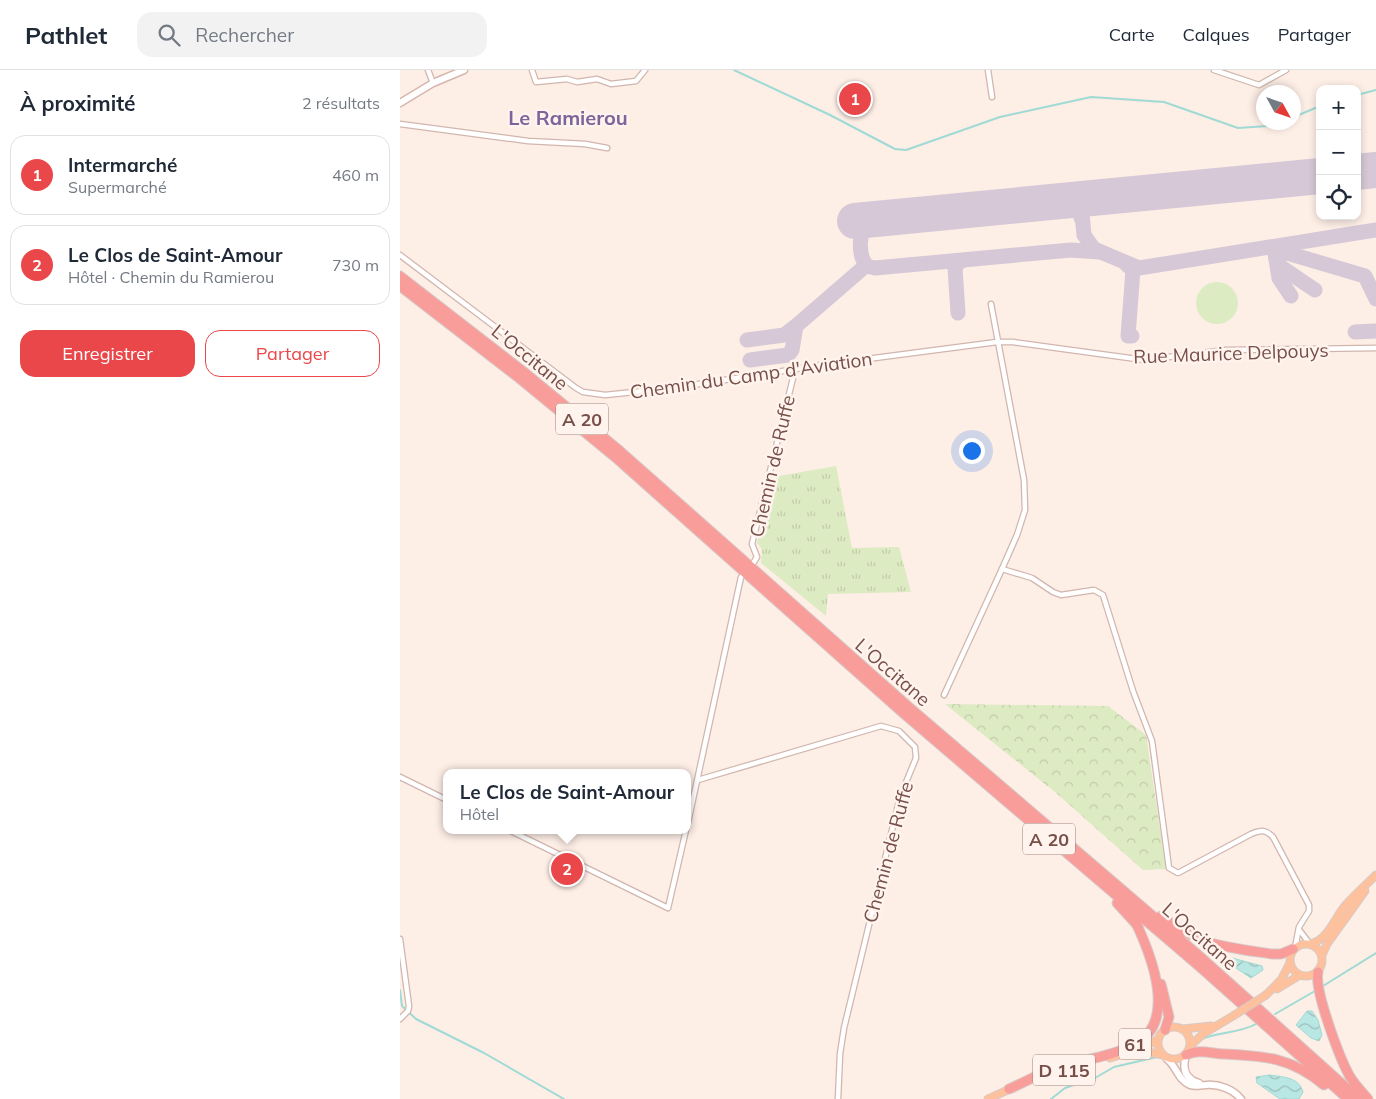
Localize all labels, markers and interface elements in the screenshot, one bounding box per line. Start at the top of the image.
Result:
search box [137,12,487,57]
text: Pathlet [25,20,107,50]
icon: search [155,21,183,49]
text: Rechercher [195,23,294,47]
text: Carte [1109,23,1155,46]
text: Calques [1183,23,1250,46]
text: Partager [1278,23,1351,46]
pin: 1 [839,80,871,118]
north arrow [1256,85,1301,130]
map controls [1316,85,1361,220]
button: + [1316,85,1361,130]
text: À proximité [20,90,136,116]
text: 2 résultats [302,93,380,113]
district label: Le Ramierou [508,105,628,130]
button: − [1316,130,1361,175]
text: Intermarché [68,153,177,177]
text: 1 [32,165,42,185]
text: 460 m [332,165,379,185]
button: locate [1316,175,1361,220]
text: Supermarché [68,177,167,197]
text: Le Clos de Saint-Amour [68,243,282,267]
text: 2 [32,255,42,275]
text: 730 m [332,255,379,275]
text: Hôtel · Chemin du Ramierou [68,267,274,287]
street label: L'Occitane [487,319,573,395]
button: Enregistrer [20,330,195,377]
button: Partager [205,330,380,377]
street label: Rue Maurice Delpouys [1133,338,1329,368]
street label: Chemin du Camp d'Aviation [628,346,874,404]
street label: Chemin de Ruffe [744,393,800,539]
road number: A 20 [556,404,608,434]
your location [959,438,985,464]
street label: L'Occitane [850,633,936,711]
popup [443,769,691,834]
street label: Chemin de Ruffe [858,779,918,925]
text: Le Clos de Saint-Amour [460,780,674,804]
text: Hôtel [460,804,499,824]
road number: A 20 [1023,824,1075,854]
pin: 2 [551,850,583,888]
street label: L'Occitane [1157,897,1243,975]
road number: 61 [1119,1029,1151,1060]
road number: D 115 [1033,1054,1095,1086]

